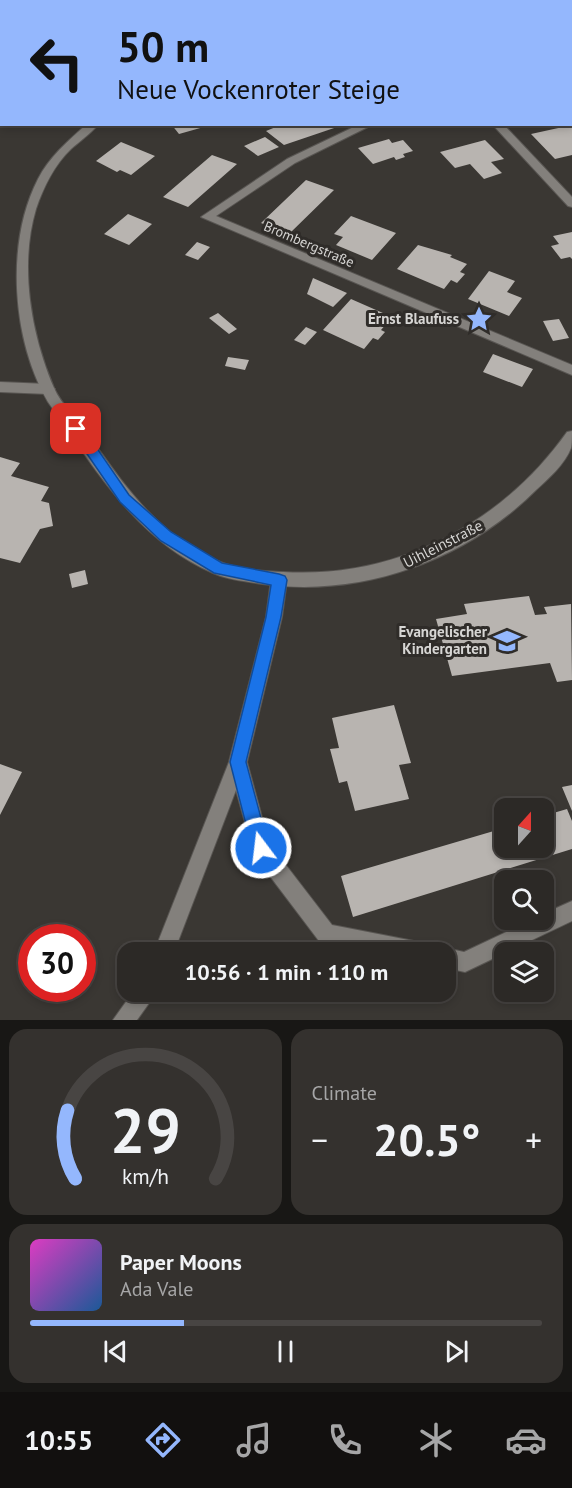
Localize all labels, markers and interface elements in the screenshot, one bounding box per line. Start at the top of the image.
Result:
text: 50 m [117,19,209,74]
icon: left [18,24,96,102]
text: Neue Vockenroter Steige [117,72,400,106]
street label: Brombergstraße [261,217,357,271]
place icon: Ernst Blaufuss [464,304,494,334]
place label: Ernst Blaufuss [368,309,459,328]
pin [50,403,101,454]
icon: arrive [59,412,92,445]
street label: Uihleinstraße [400,515,486,572]
place label: Evangelischer Kindergarten [398,622,488,658]
school or university icon: Evangelischer Kindergarten [492,626,522,656]
north arrow [494,798,554,858]
map controls [494,798,554,1002]
position arrow [229,816,293,880]
button: search [494,870,554,930]
speed limit sign: 30 [18,924,96,1002]
button: layers [494,942,554,1002]
text: 10:56 · 1 min · 110 m [185,958,388,986]
text: Climate [312,1080,377,1106]
text: 29 [110,1089,181,1170]
text: 20.5° [373,1110,480,1168]
text: − [312,1118,328,1161]
text: + [525,1118,542,1161]
text: km/h [122,1162,169,1190]
text: Paper Moons [120,1248,242,1276]
text: Ada Vale [120,1276,193,1302]
icon: previous [99,1335,132,1368]
icon: pause [269,1335,302,1368]
icon: next [440,1335,473,1368]
icon: directions [142,1419,184,1461]
icon: music [233,1419,275,1461]
icon: phone [324,1419,366,1461]
icon: climate [415,1419,457,1461]
icon: car [505,1419,547,1461]
text: 10:55 [24,1423,93,1457]

